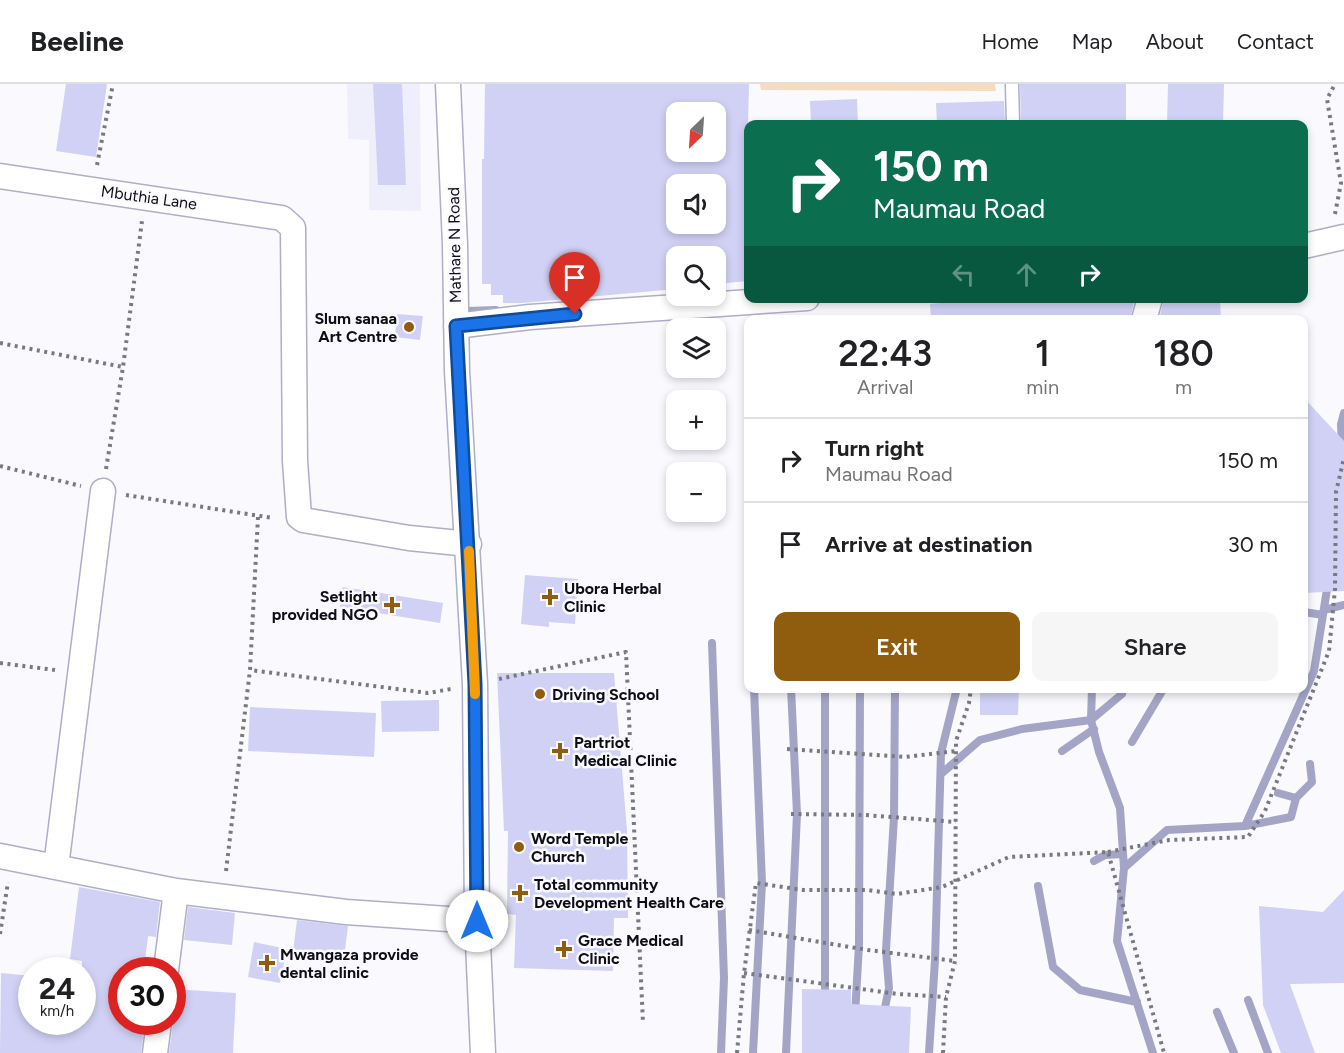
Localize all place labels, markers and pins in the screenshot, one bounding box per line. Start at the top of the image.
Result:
pin [549,252,600,314]
place label: Slum sanaa Art Centre [314,309,397,346]
marker: Slum sanaa Art Centre [402,320,416,334]
place label: Ubora Herbal Clinic [564,579,661,616]
place label: Setlight provided NGO [272,587,378,624]
marker: Ubora Herbal Clinic [541,588,559,606]
marker: Setlight provided NGO [383,596,401,614]
place label: Driving School [552,685,659,704]
marker: Driving School [533,687,547,701]
place label: Partriot Medical Clinic [574,733,677,770]
marker: Partriot Medical Clinic [551,742,569,760]
place label: Word Temple Church [531,829,628,866]
marker: Word Temple Church [512,840,526,854]
place label: Total community Development Health Care [534,875,724,912]
marker: Total community Development Health Care [511,884,529,902]
place label: Grace Medical Clinic [578,931,683,968]
marker: Grace Medical Clinic [555,940,573,958]
place label: Mwangaza provide dental clinic [280,945,419,982]
marker: Mwangaza provide dental clinic [258,954,276,972]

